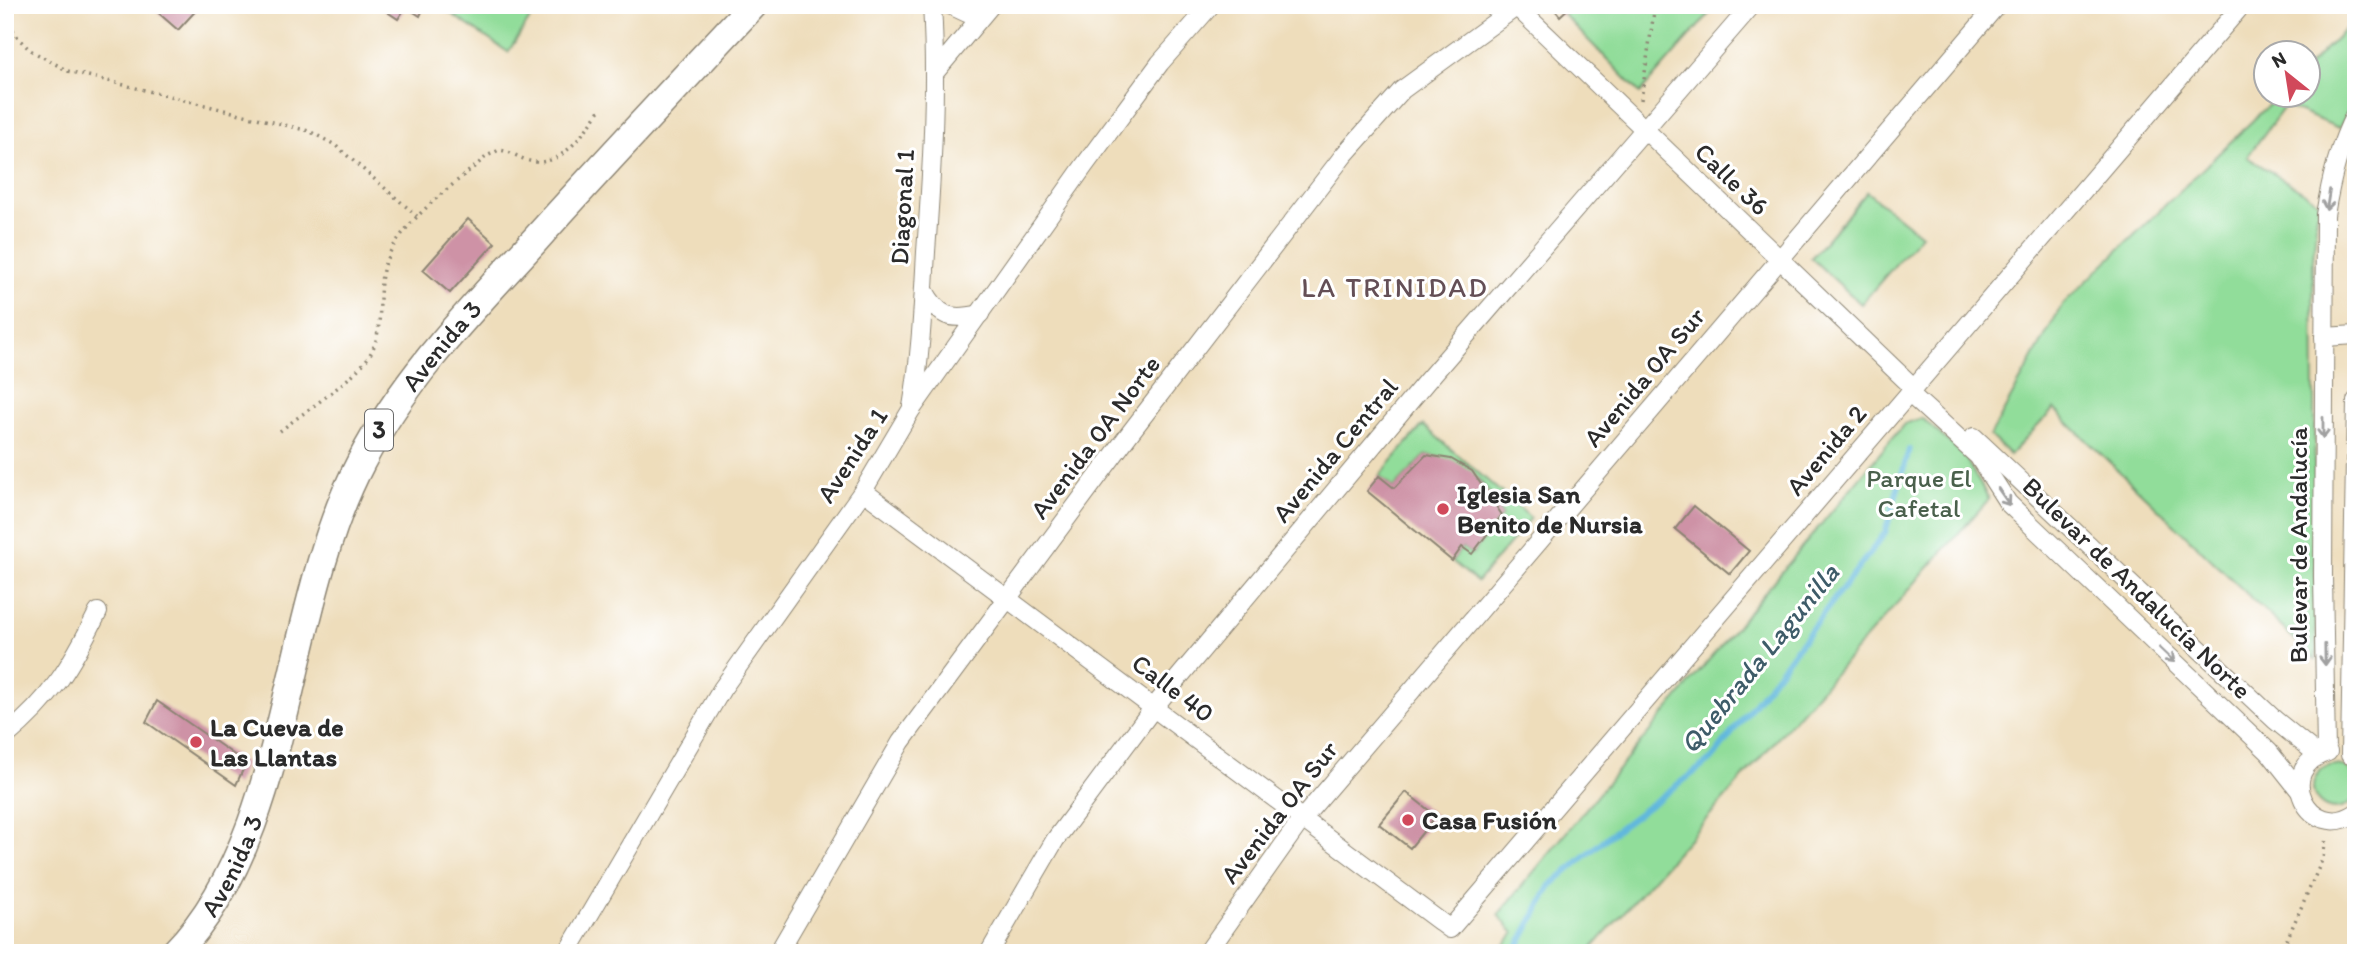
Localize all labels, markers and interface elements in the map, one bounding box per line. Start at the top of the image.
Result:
north arrow [2252,38,2322,108]
text: N [2267,47,2290,73]
street label: Calle 36 [1688,136,1776,222]
street label: Diagonal 1 [883,148,921,266]
one-way arrow [2321,189,2334,211]
district label: LA TRINIDAD [1301,270,1489,304]
street label: Avenida 3 [394,293,489,397]
street label: Avenida 0A Sur [1576,300,1712,453]
street label: Avenida 0A Norte [1023,349,1167,525]
street label: Avenida Central [1265,371,1405,529]
street label: Avenida 2 [1779,398,1873,502]
street label: Avenida 1 [809,402,895,508]
road number: 3 [365,410,393,450]
one-way arrow [2316,416,2330,439]
street label: Bulevar de Andalucía [2282,426,2314,663]
park label: Parque El Cafetal [1866,462,1972,524]
street label: Bulevar de Andalucía Norte [2016,470,2258,706]
place label: Iglesia San Benito de Nursia [1457,478,1643,540]
one-way arrow [1997,487,2011,506]
marker: Iglesia San Benito de Nursia [1435,501,1451,517]
water label: Quebrada Lagunilla [1672,555,1847,760]
one-way arrow [2318,643,2331,666]
street label: Calle 40 [1126,647,1220,729]
one-way arrow [2158,647,2175,664]
place label: La Cueva de Las Llantas [210,711,344,773]
marker: La Cueva de Las Llantas [188,734,204,750]
street label: Avenida 0A Sur [1213,734,1345,890]
place label: Casa Fusión [1422,804,1557,836]
street label: Avenida 3 [193,811,269,922]
marker: Casa Fusión [1400,812,1416,828]

